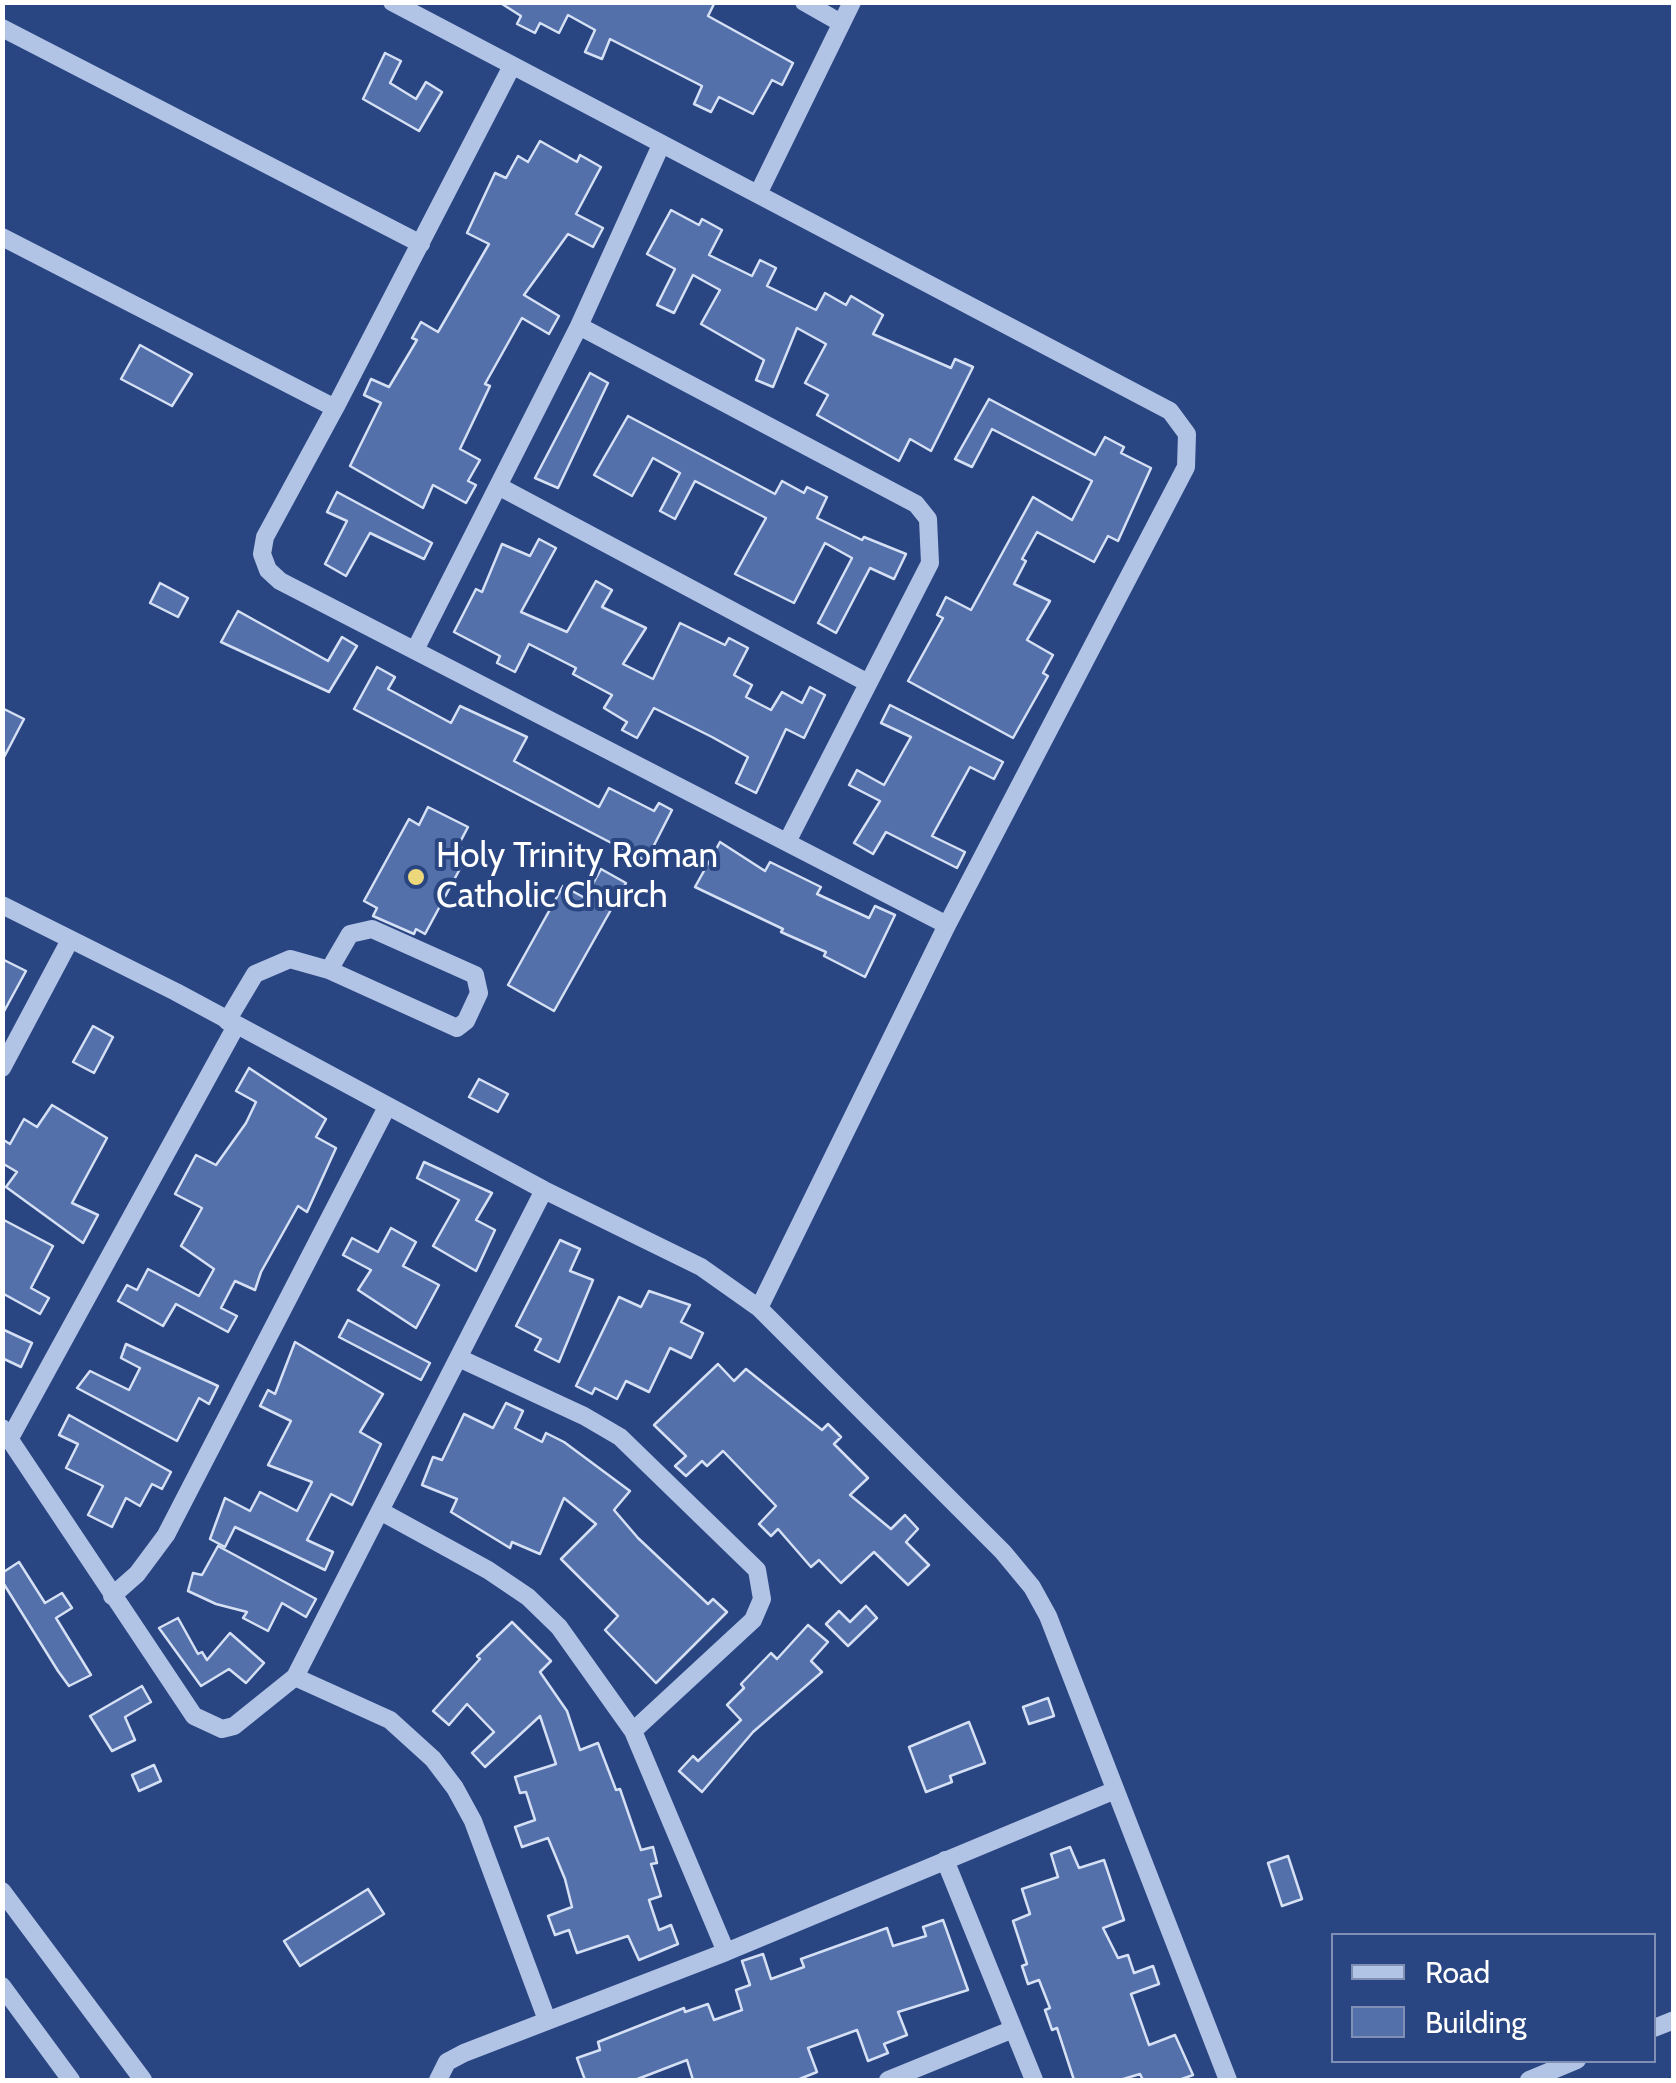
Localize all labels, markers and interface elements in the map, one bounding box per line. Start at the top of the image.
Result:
place label: Holy Trinity Roman Catholic Church [436,836,718,918]
marker: Holy Trinity Roman Catholic Church [405,866,427,888]
legend [1331,1933,1656,2063]
text: Road [1425,1954,1490,1991]
text: Building [1425,2004,1527,2041]

